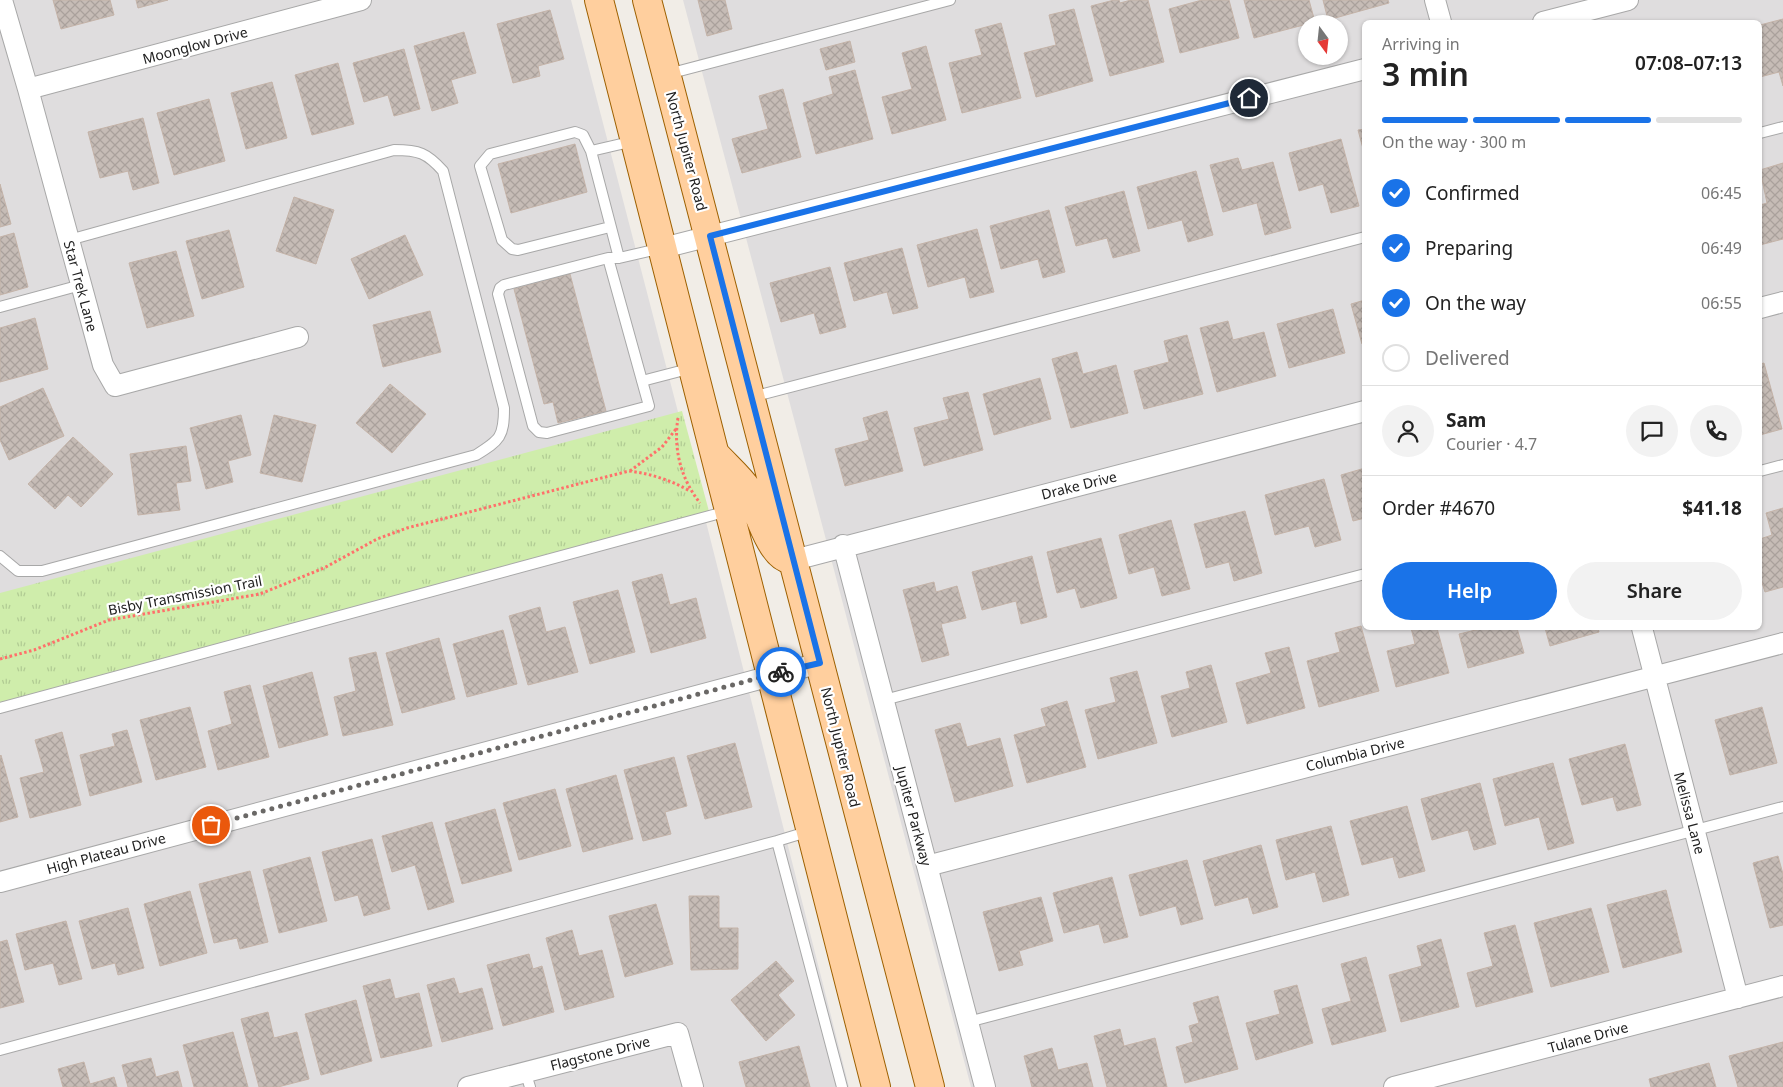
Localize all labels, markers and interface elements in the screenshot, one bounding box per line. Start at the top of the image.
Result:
north arrow [1298,15,1348,65]
map controls [1298,15,1348,65]
street label: Moonglow Drive [140,22,250,68]
text: Arriving in [1382,33,1460,55]
text: 07:08–07:13 [1635,50,1742,76]
text: 3 min [1382,52,1469,95]
pin [1228,77,1270,119]
icon: home [1235,84,1263,112]
street label: North Jupiter Road [662,89,712,213]
text: On the way · 300 m [1382,131,1526,153]
icon: check [1382,179,1410,207]
text: Confirmed [1425,180,1520,206]
text: 06:45 [1701,182,1742,204]
icon: check [1382,234,1410,262]
text: Preparing [1425,235,1513,261]
text: 06:49 [1701,237,1742,259]
street label: Star Trek Lane [60,238,102,334]
icon: check [1382,289,1410,317]
text: On the way [1425,290,1526,316]
text: 06:55 [1701,292,1742,314]
text: Delivered [1425,345,1510,371]
button: person [1382,405,1434,457]
button: chat [1626,405,1678,457]
button: phone [1690,405,1742,457]
text: Sam [1446,407,1486,433]
text: Courier · 4.7 [1446,433,1537,455]
street label: Drake Drive [1039,466,1119,504]
text: Order #4670 [1382,495,1495,521]
text: $41.18 [1682,495,1742,521]
button: Help [1382,562,1557,620]
button: Share [1567,562,1742,620]
street label: Bisby Transmission Trail [106,571,264,619]
courier [756,647,806,697]
icon: bike [767,658,795,686]
street label: North Jupiter Road [817,685,865,809]
street label: Columbia Drive [1304,733,1406,775]
street label: Jupiter Parkway [891,762,937,869]
street label: Melissa Lane [1670,770,1710,856]
pin [190,804,232,846]
icon: bag [197,811,225,839]
street label: High Plateau Drive [44,828,168,878]
street label: Tulane Drive [1546,1017,1630,1057]
street label: Flagstone Drive [548,1031,652,1075]

